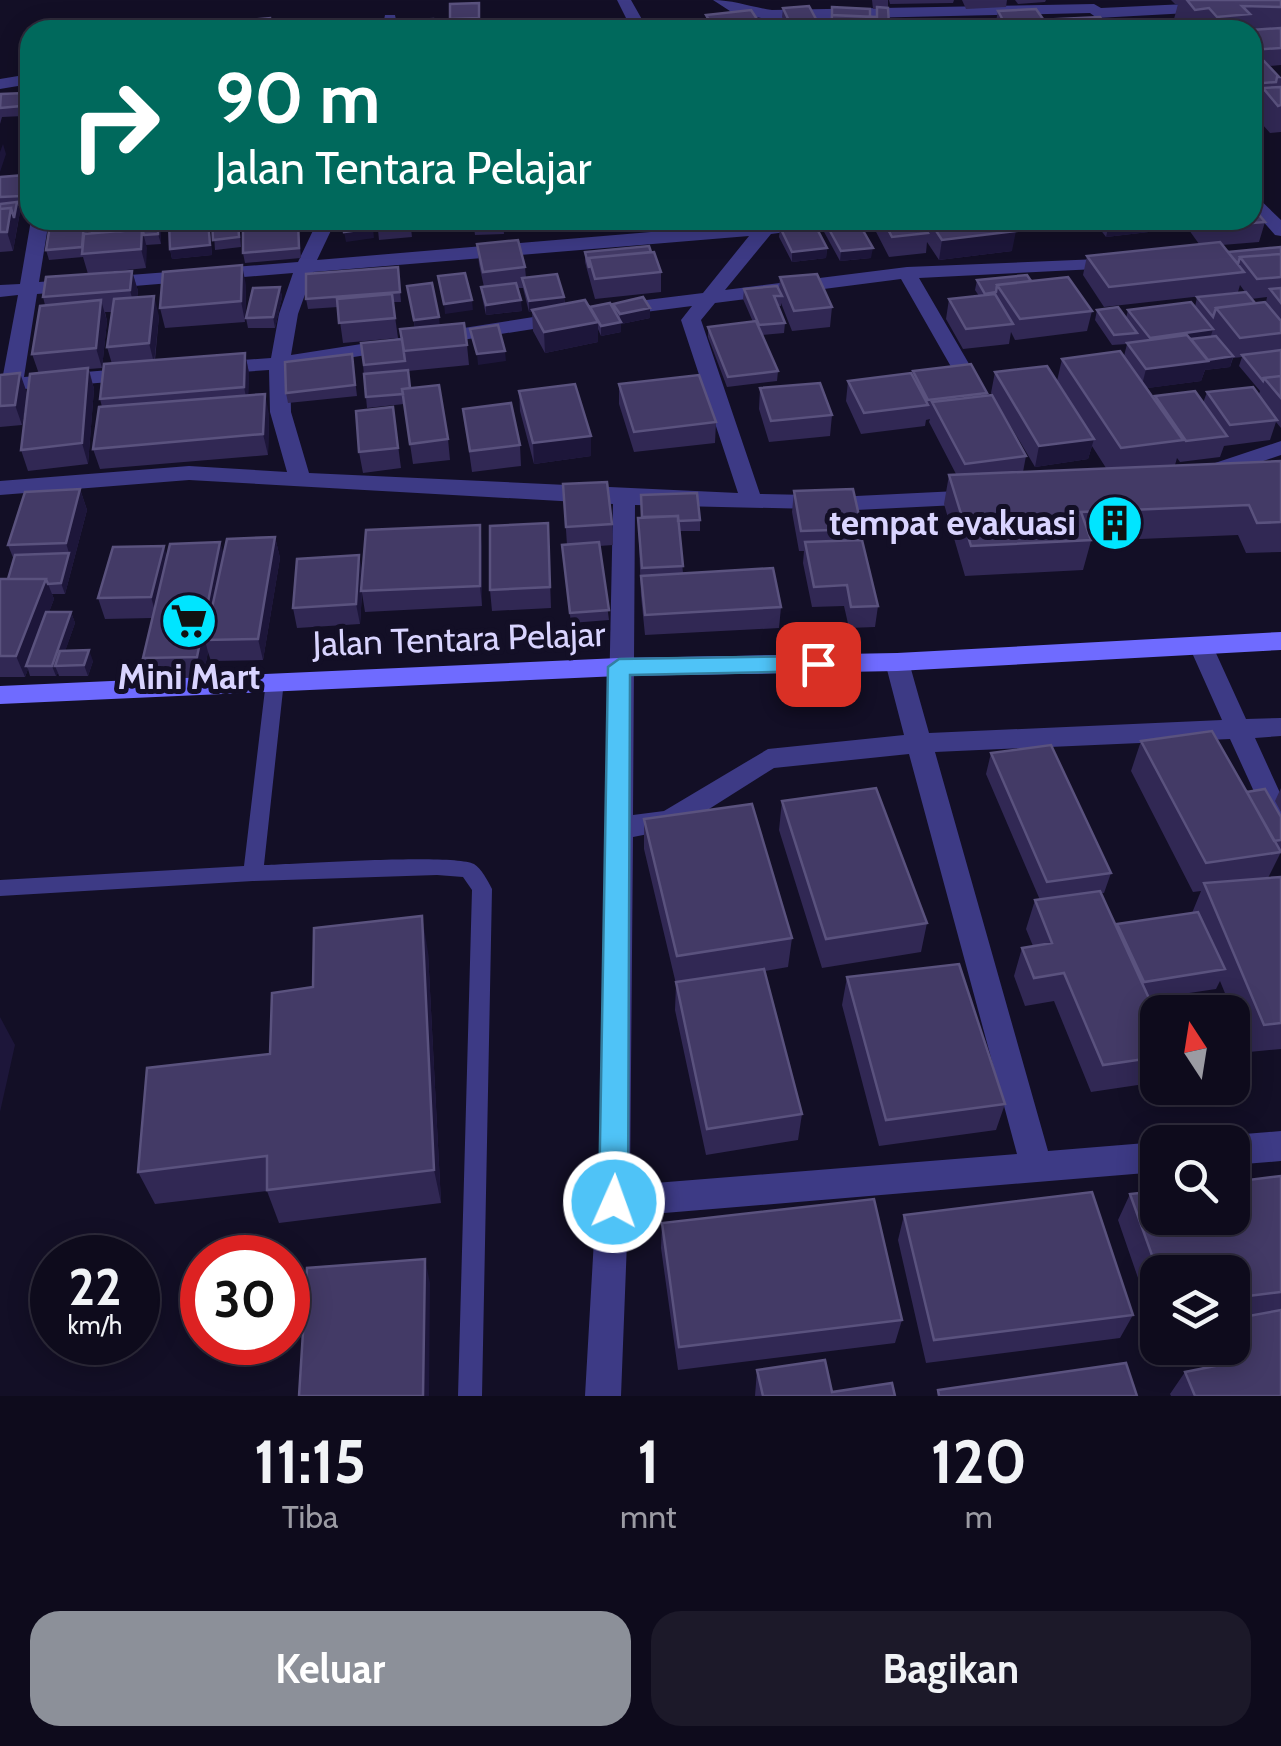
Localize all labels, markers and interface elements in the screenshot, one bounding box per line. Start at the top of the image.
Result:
text: 90 m [215,55,380,141]
icon: right [50,60,180,190]
text: Jalan Tentara Pelajar [215,141,592,195]
building icon: tempat evakuasi [1085,493,1145,553]
place label: tempat evakuasi [829,501,1076,544]
supermarket icon: Mini Mart [159,591,219,651]
street label: Jalan Tentara Pelajar [311,612,606,665]
pin [776,622,861,707]
icon: arrive [791,637,846,692]
place label: Mini Mart [118,655,260,698]
north arrow [1140,995,1250,1105]
map controls [1140,995,1250,1365]
button: search [1140,1125,1250,1235]
position arrow [562,1150,666,1254]
speed limit sign: 30 [180,1235,310,1365]
button: layers [1140,1255,1250,1365]
text: 22 [69,1257,121,1318]
text: km/h [68,1310,122,1340]
text: 11:15 [254,1425,366,1498]
text: 1 [637,1425,659,1498]
text: 120 [931,1425,1027,1498]
text: Tiba [282,1497,338,1536]
text: mnt [620,1497,677,1536]
text: m [965,1497,993,1536]
button: Keluar [30,1611,631,1726]
button: Bagikan [651,1611,1251,1726]

